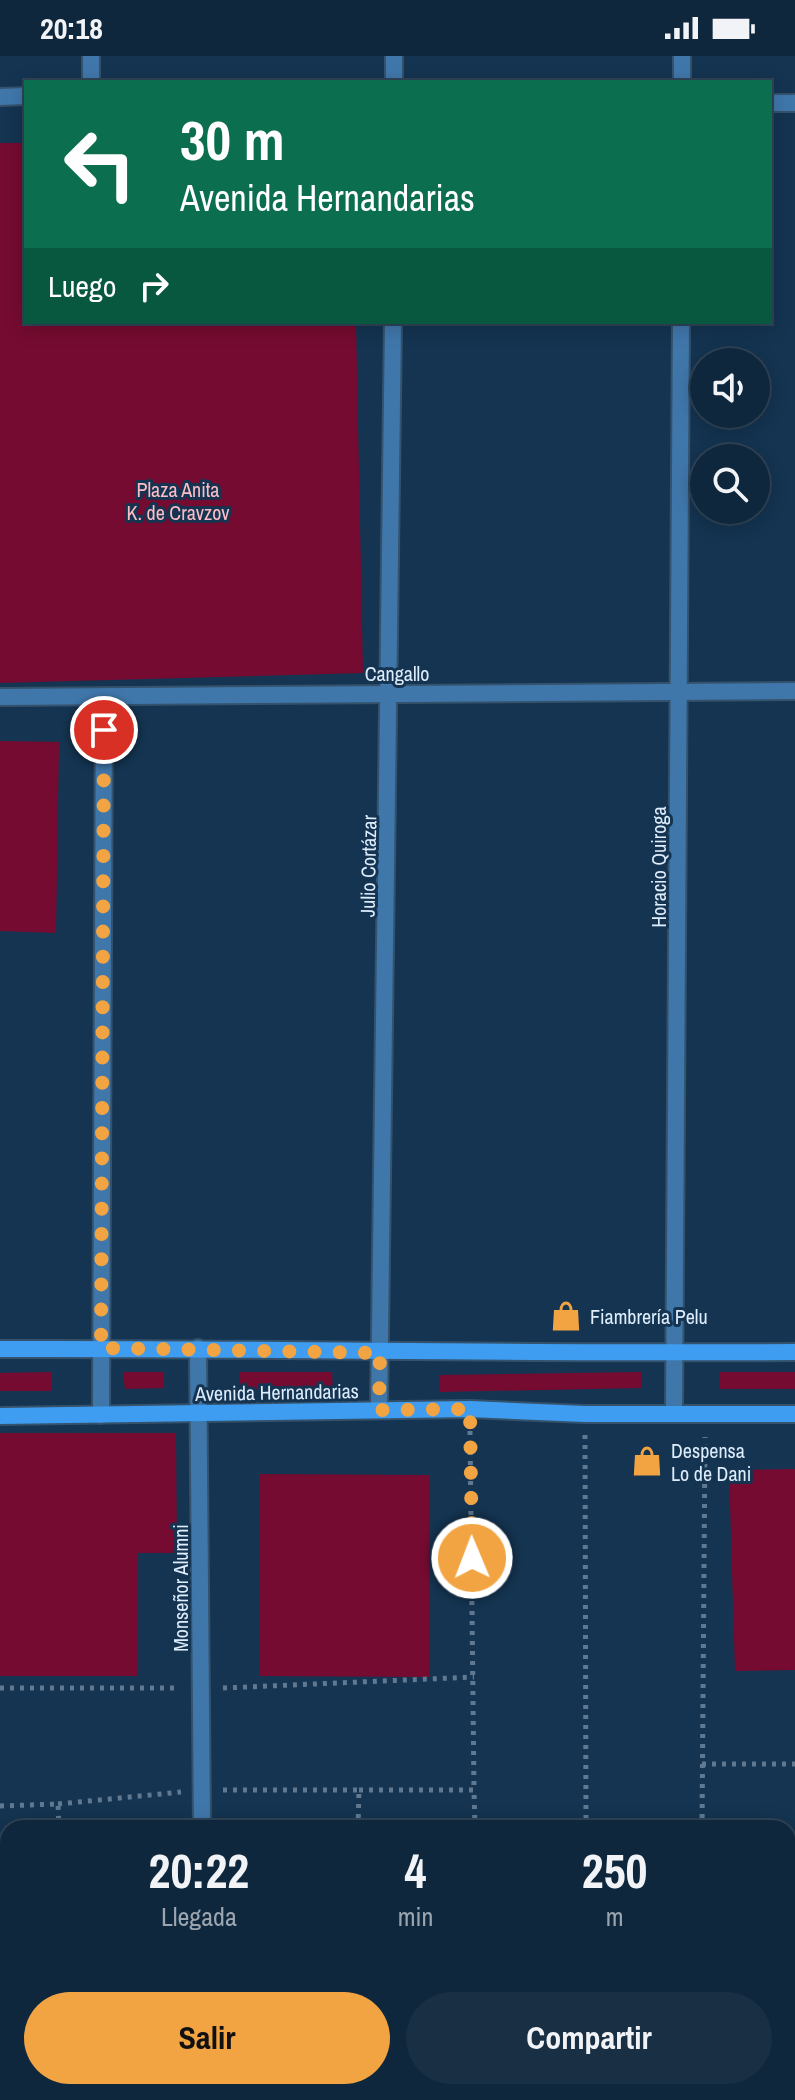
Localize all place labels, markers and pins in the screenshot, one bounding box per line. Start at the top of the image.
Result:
pin [70,696,138,764]
shop icon: Fiambrería Pelu [549,1299,583,1333]
place label: Fiambrería Pelu [590,1303,708,1330]
place label: Despensa Lo de Dani [671,1437,751,1487]
shop icon: Despensa Lo de Dani [630,1444,664,1478]

